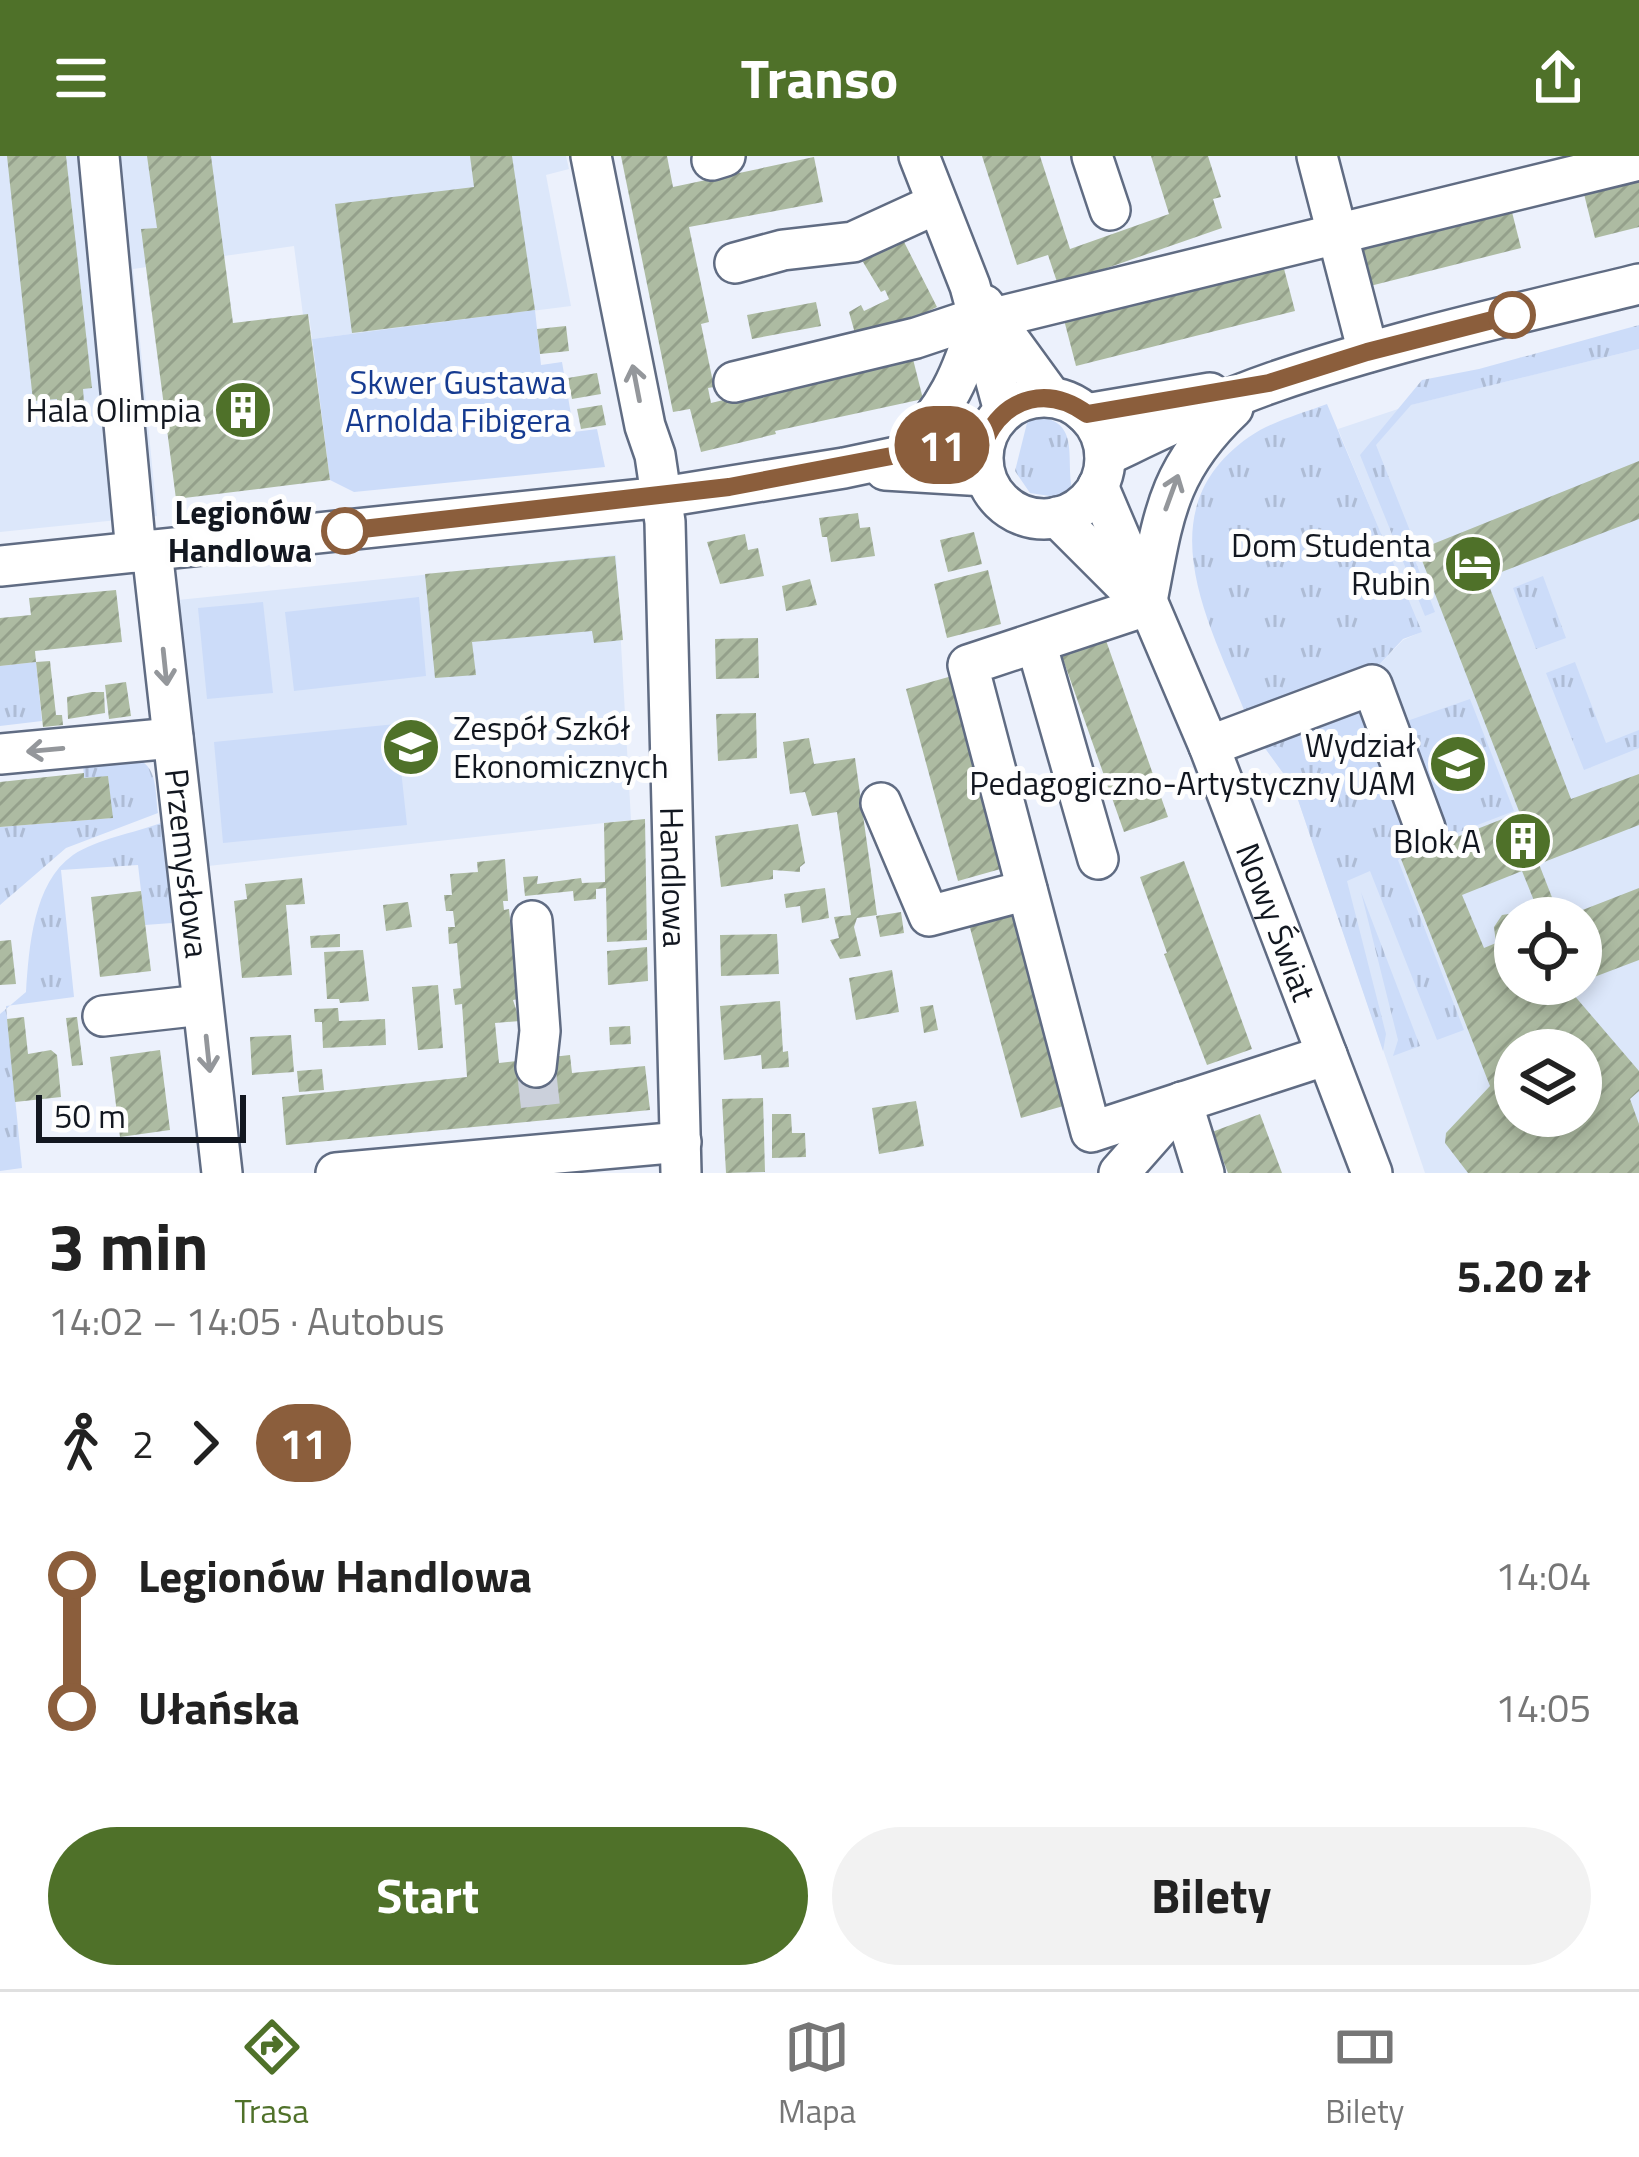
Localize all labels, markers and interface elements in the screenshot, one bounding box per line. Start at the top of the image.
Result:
text: Transo [741,37,898,119]
icon: menu [48,45,114,111]
icon: share [1525,45,1591,111]
unlabelled marker [1490,293,1534,337]
park label: Skwer Gustawa Arnolda Fibigera [345,357,571,445]
one-way arrow [624,364,646,403]
building icon: Hala Olimpia [212,379,274,441]
place label: Hala Olimpia [25,385,201,435]
line badge: 11 [888,406,996,484]
text: 11 [918,413,966,477]
one-way arrow [1163,475,1184,512]
place label: Legionów Handlowa [168,487,312,575]
marker: Legionów Handlowa [323,509,367,553]
place label: Dom Studenta Rubin [1231,520,1431,608]
hotel icon: Dom Studenta Rubin [1442,533,1504,595]
one-way arrow [154,646,177,685]
place label: Zespół Szkół Ekonomicznych [453,703,669,791]
school or university icon: Zespół Szkół Ekonomicznych [380,716,442,778]
place label: Wydział Pedagogiczno-Artystyczny UAM [969,720,1416,808]
school or university icon: Wydział Pedagogiczno-Artystyczny UAM [1427,733,1489,795]
one-way arrow [26,738,65,761]
street label: Przemysłowa [152,766,223,960]
street label: Handlowa [647,806,700,948]
building icon: Blok A [1492,810,1554,872]
place label: Blok A [1393,816,1481,866]
street label: Nowy Świat [1223,835,1329,1009]
map controls [1494,897,1602,1137]
button: locate [1494,897,1602,1005]
button: layers [1494,1029,1602,1137]
one-way arrow [198,1034,220,1073]
scale bar [36,1089,246,1142]
text: 50 m [54,1091,126,1141]
text: 3 min [48,1195,208,1296]
text: 5.20 zł [1456,1241,1591,1309]
text: 14:02 – 14:05 · Autobus [48,1291,445,1350]
icon: walk [48,1410,114,1476]
icon: forward [172,1410,238,1476]
text: 11 [280,1411,327,1475]
text: 2 [132,1414,154,1473]
text: Legionów Handlowa [138,1541,532,1609]
text: 14:04 [1495,1546,1591,1605]
text: Ułańska [138,1673,300,1741]
text: 14:05 [1495,1678,1591,1737]
button: Start [48,1827,808,1965]
button: Bilety [832,1827,1591,1965]
tab: Trasa [235,2014,309,2136]
tab: Mapa [778,2014,856,2136]
tab: Bilety [1325,2014,1404,2136]

